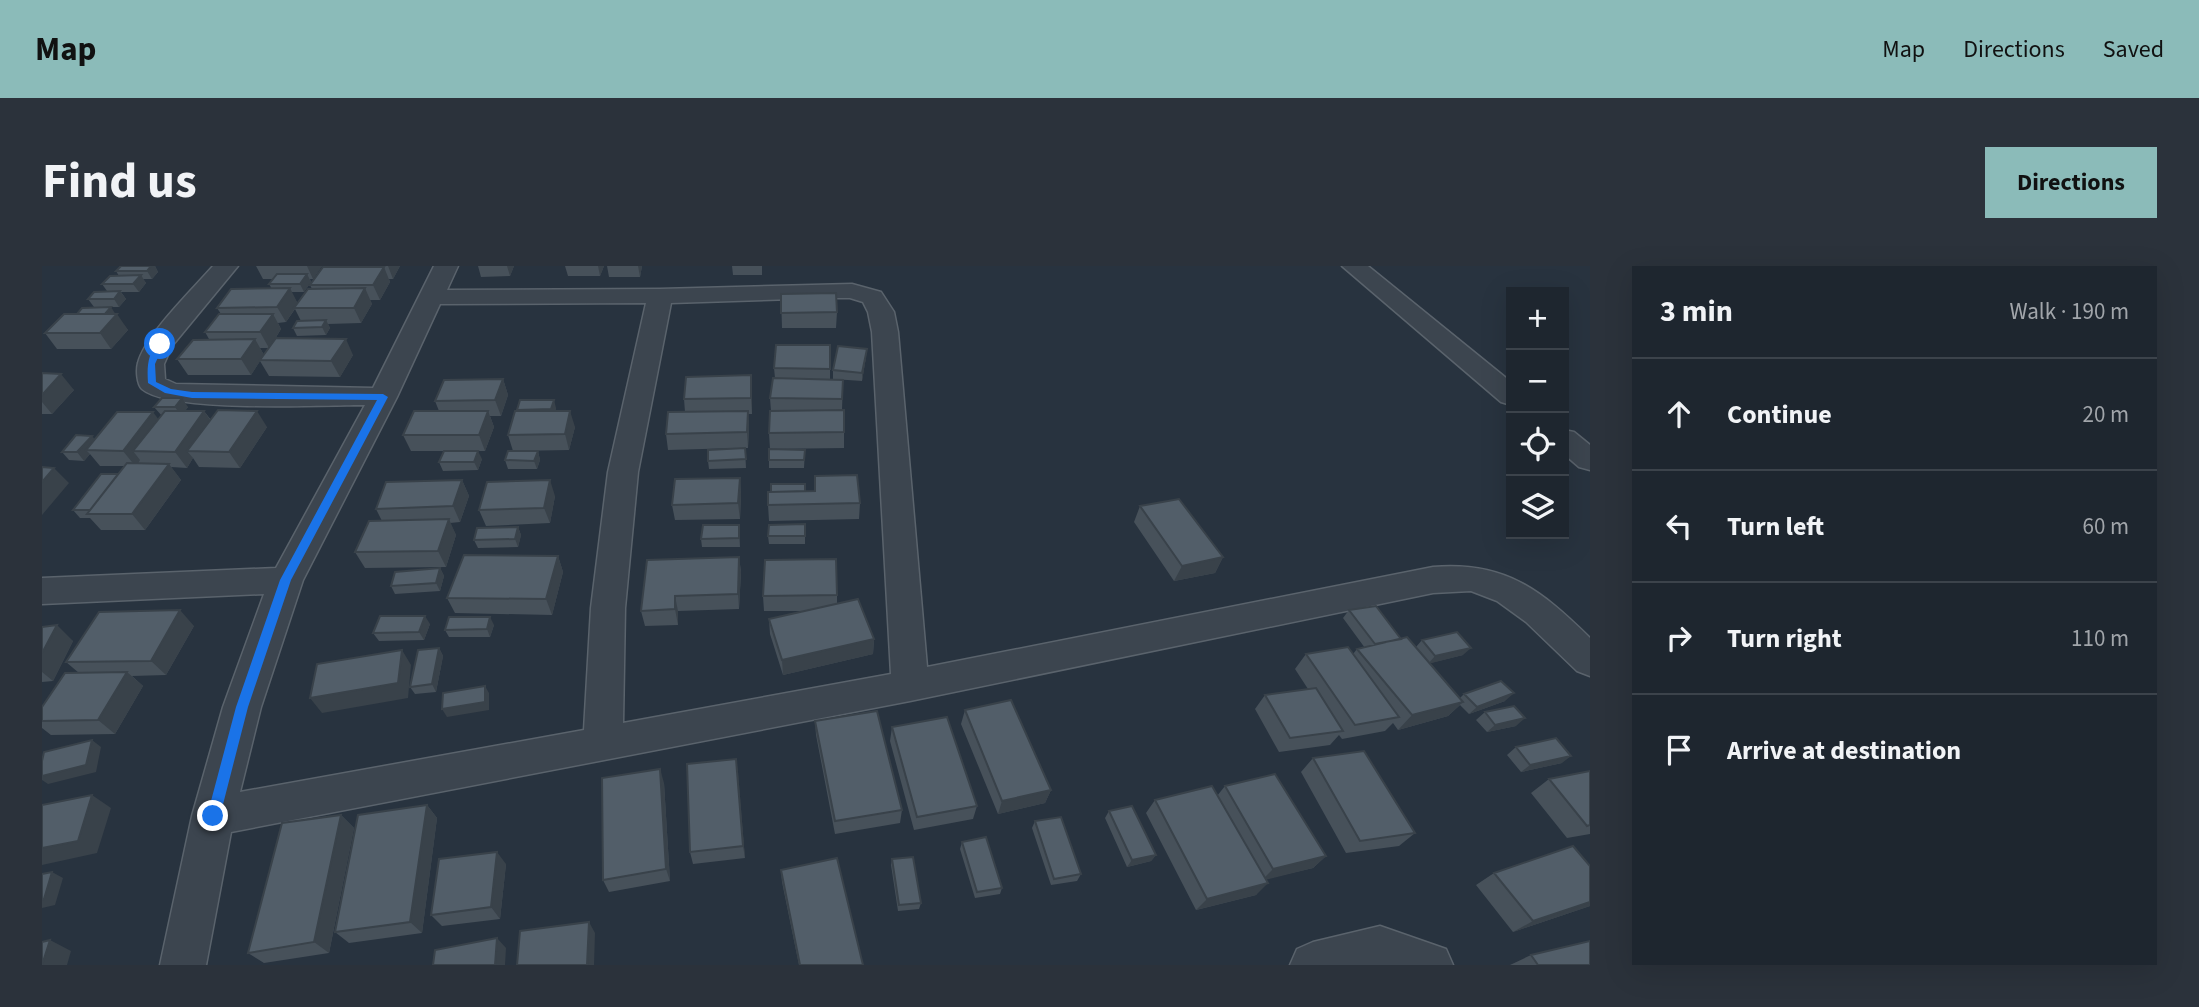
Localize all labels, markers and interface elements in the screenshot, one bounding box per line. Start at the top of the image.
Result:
text: Map [35,26,96,73]
text: Map [1882,32,1925,67]
text: Directions [1963,32,2065,67]
text: Saved [2103,32,2164,67]
text: Find us [42,147,197,217]
button: Directions [1985,147,2157,218]
map controls [1506,287,1569,539]
button: + [1506,287,1569,350]
text: 3 min [1660,290,1733,333]
text: Walk · 190 m [2010,295,2129,328]
route start [144,328,175,359]
button: − [1506,350,1569,413]
icon: ahead [1660,395,1698,433]
text: Continue [1727,396,1832,433]
text: 20 m [2082,398,2129,431]
button: locate [1506,413,1569,476]
button: layers [1506,476,1569,539]
icon: left [1660,507,1698,545]
text: Turn left [1727,508,1824,545]
text: 60 m [2082,510,2129,543]
icon: right [1660,619,1698,657]
text: Turn right [1727,620,1842,657]
text: 110 m [2071,622,2129,655]
icon: arrive [1660,731,1698,769]
text: Arrive at destination [1727,732,1961,769]
route end [197,800,228,831]

